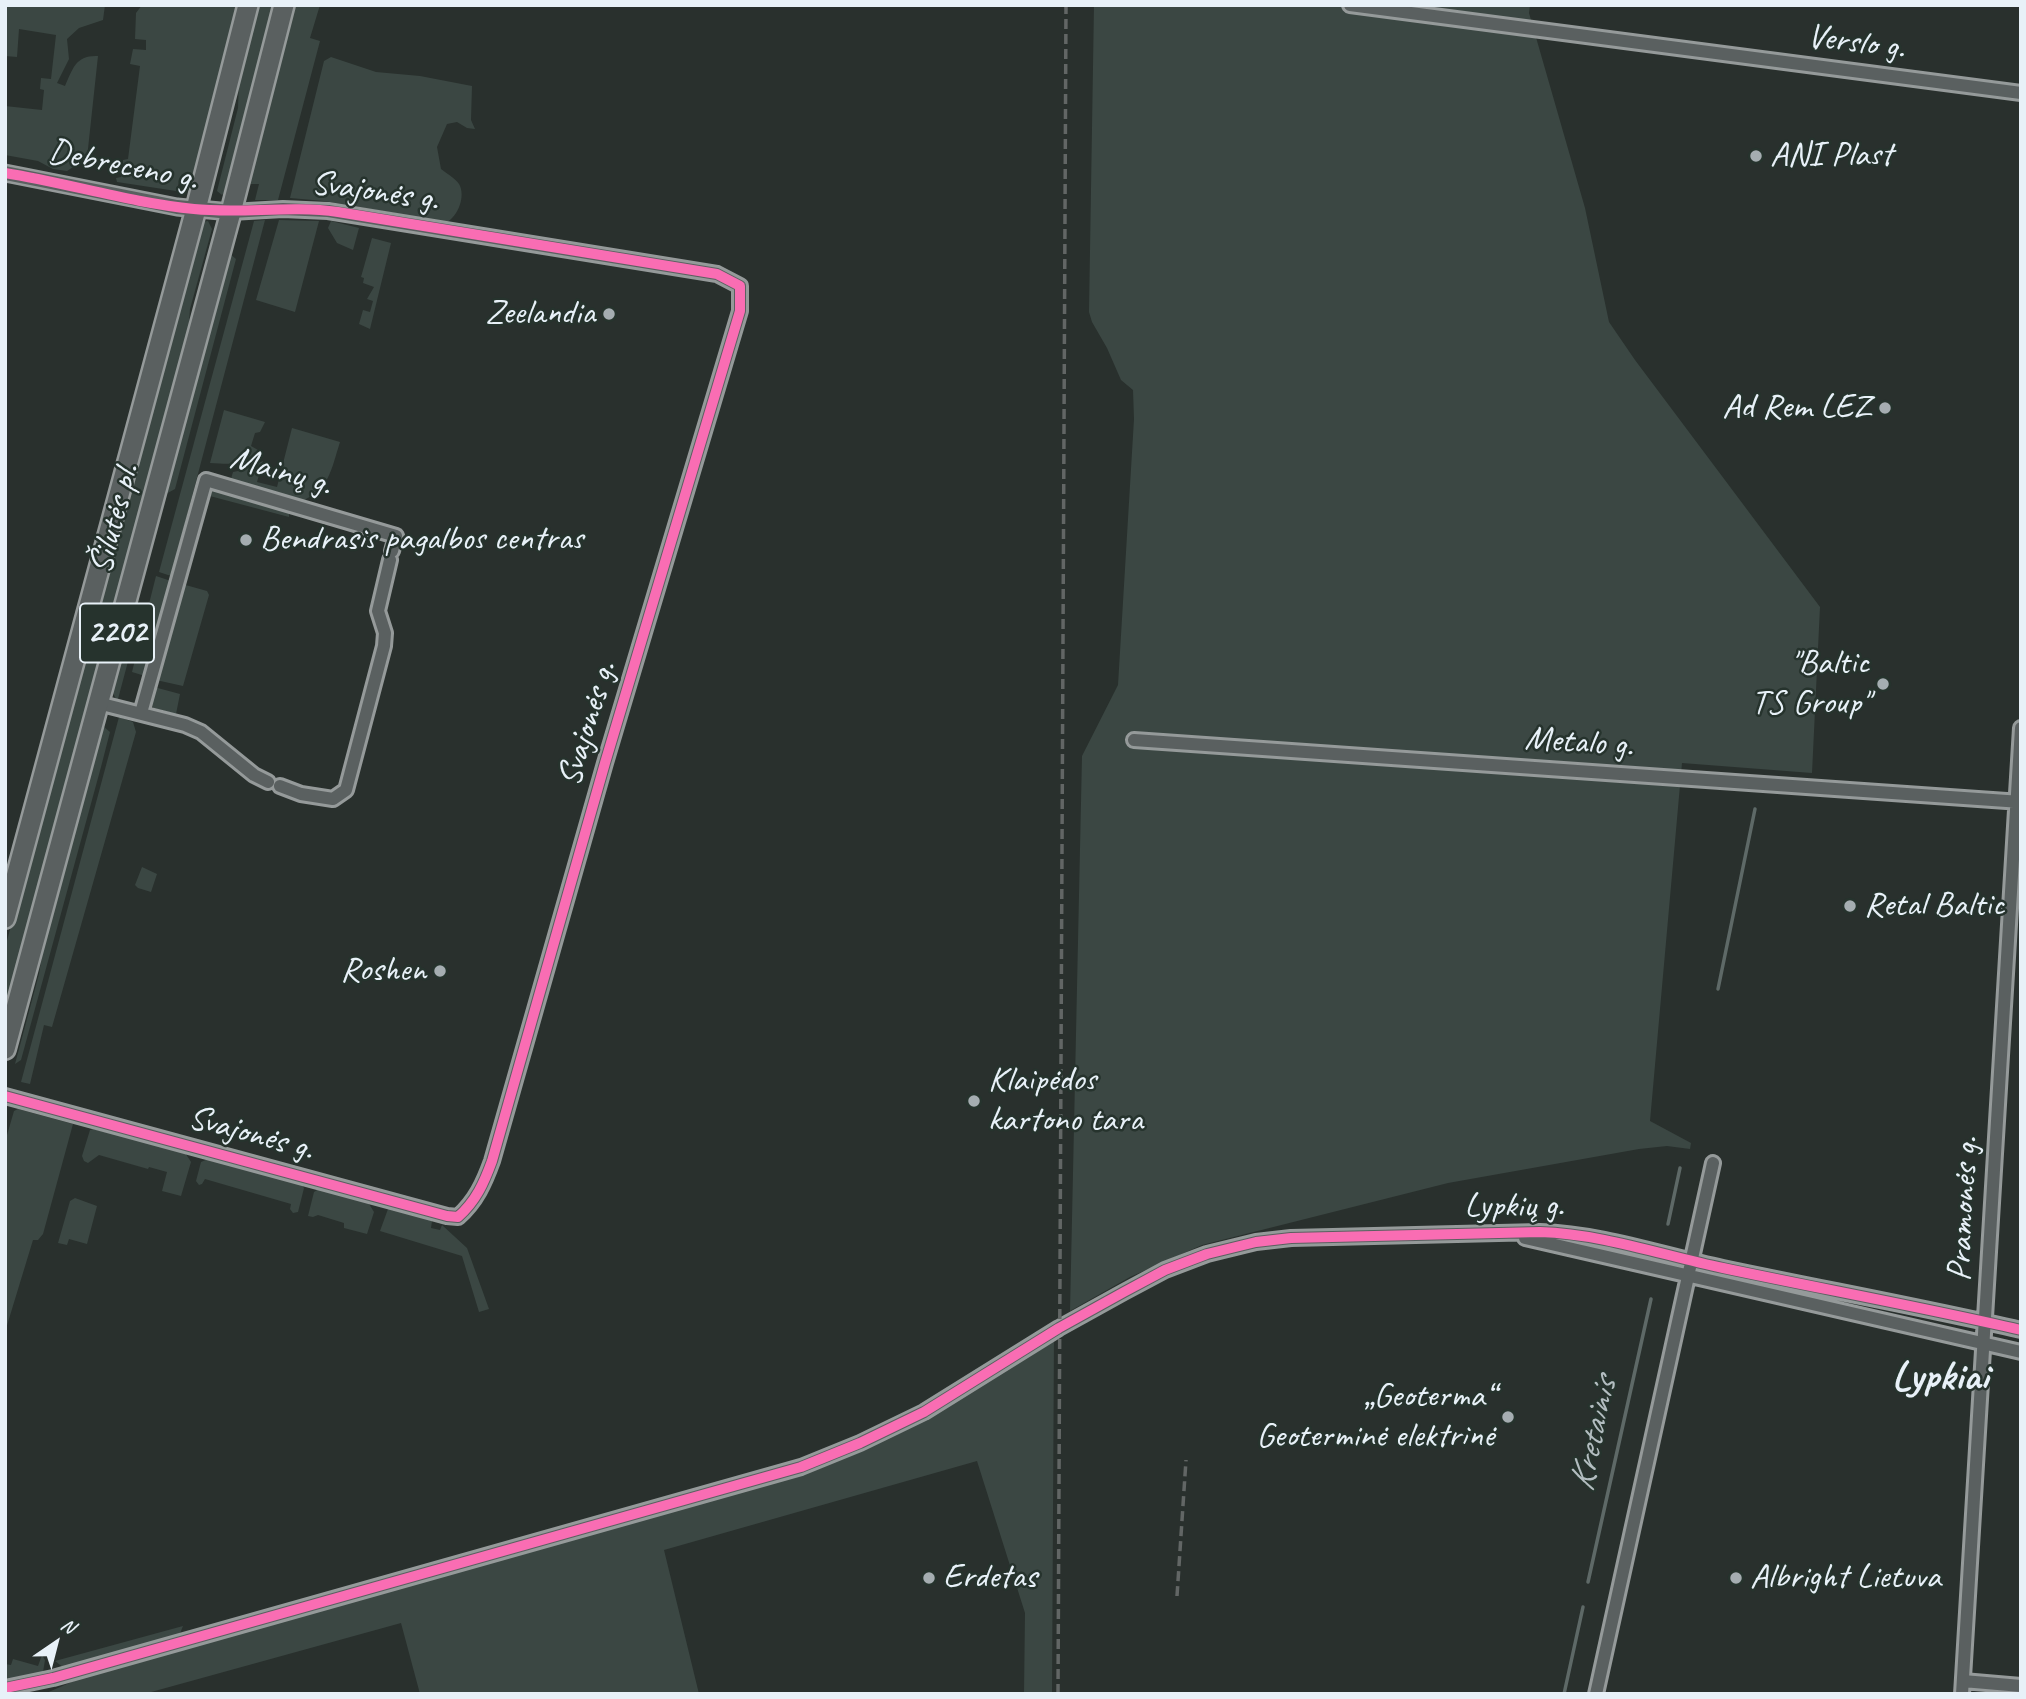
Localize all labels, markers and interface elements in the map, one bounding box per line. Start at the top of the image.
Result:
street label: Verslo g. [1805,16,1907,70]
street label: Debreceno g. [45,131,201,201]
place label: ANI Plast [1770,135,1892,177]
marker: ANI Plast [1748,148,1764,164]
street label: Svajonės g. [309,162,441,222]
place label: Zeelandia [485,293,595,335]
marker: Zeelandia [601,306,617,322]
place label: Ad Rem LEZ [1722,387,1871,429]
marker: Ad Rem LEZ [1877,400,1893,416]
street label: Mainų g. [225,438,337,506]
street label: Šilutės pl. [80,460,150,578]
place label: Bendrasis pagalbos centras [260,519,583,561]
marker: Bendrasis pagalbos centras [238,532,254,548]
road number: 2202 [80,604,154,662]
place label: "Baltic TS Group" [1751,643,1869,725]
street label: Svajonės g. [549,657,627,791]
marker: "Baltic TS Group" [1875,676,1891,692]
street label: Metalo g. [1524,718,1634,768]
place label: Retal Baltic [1864,885,2004,927]
marker: Retal Baltic [1842,898,1858,914]
place label: Roshen [340,950,426,992]
marker: Roshen [432,963,448,979]
place label: Klaipėdos kartono tara [988,1060,1143,1142]
marker: Klaipėdos kartono tara [966,1093,982,1109]
street label: Svajonės g. [184,1097,318,1171]
street label: Pramonės g. [1939,1136,1989,1282]
street label: Lypkių g. [1464,1186,1564,1228]
district label: Lypkiai [1892,1353,1988,1403]
water label: Kretainis [1560,1375,1628,1495]
place label: „Geoterma“ Geoterminė elektrinė [1256,1376,1494,1458]
marker: „Geoterma“ Geoterminė elektrinė [1500,1409,1516,1425]
place label: Erdetas [943,1557,1037,1599]
place label: Albright Lietuva [1750,1557,1941,1599]
marker: Erdetas [921,1570,937,1586]
marker: Albright Lietuva [1728,1570,1744,1586]
north arrow [21,1608,91,1678]
text: N [56,1613,80,1639]

